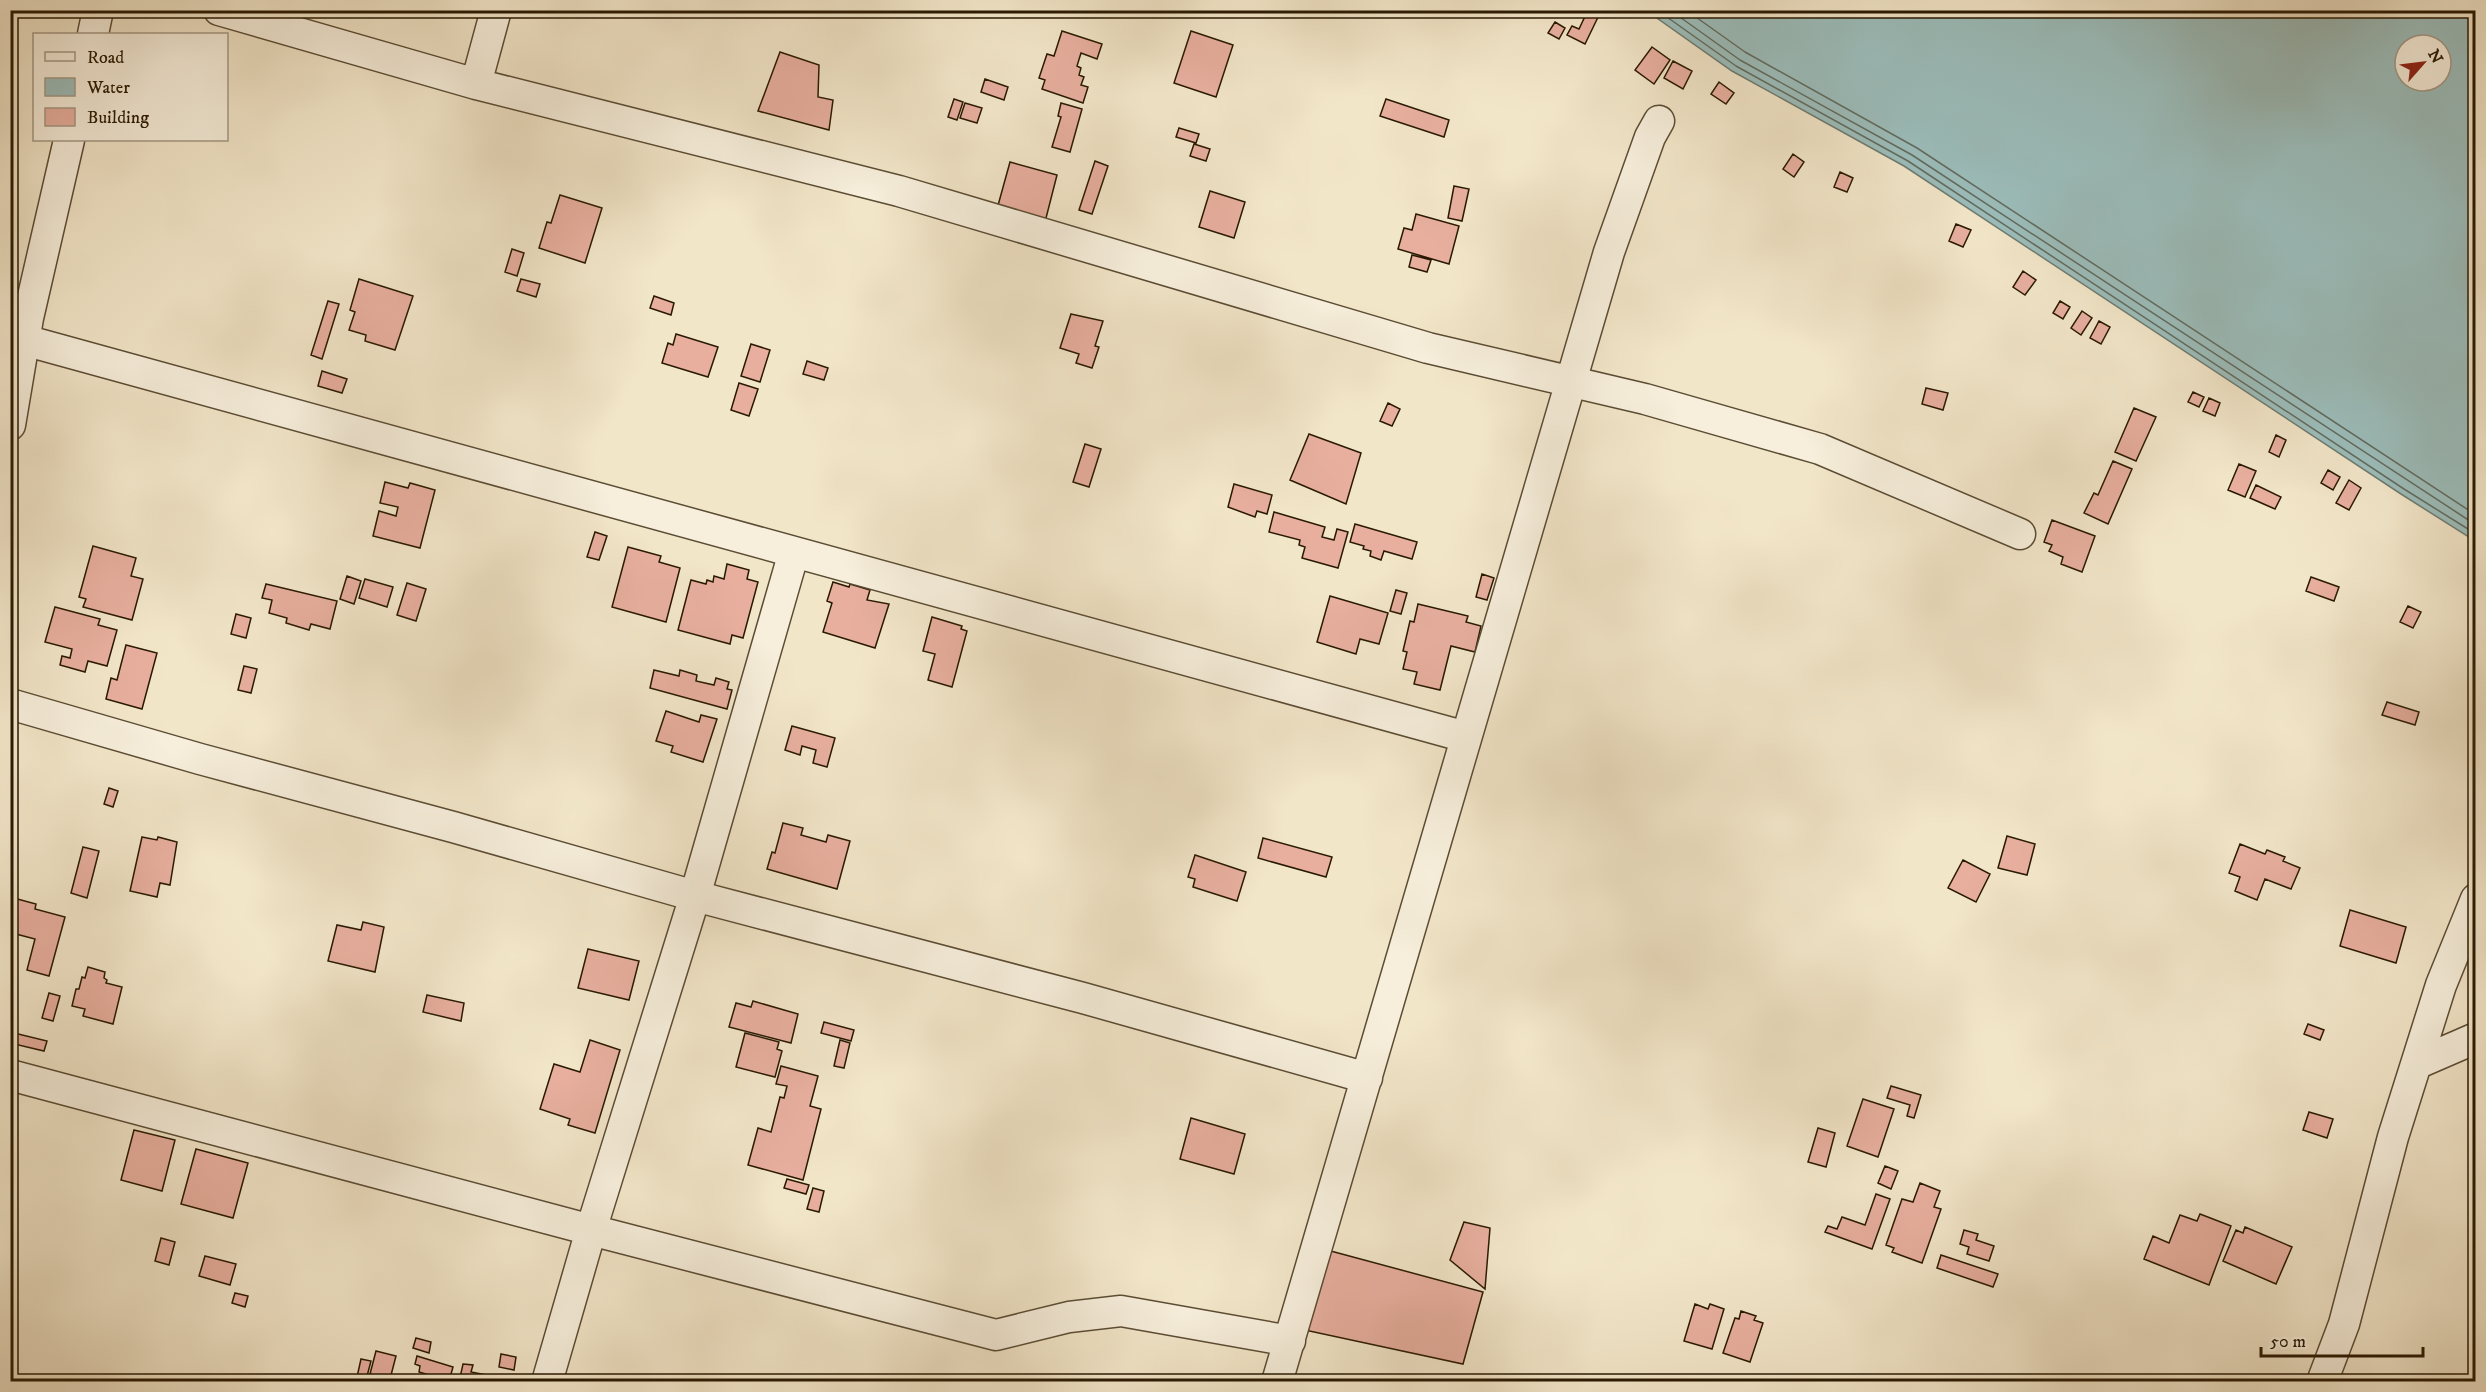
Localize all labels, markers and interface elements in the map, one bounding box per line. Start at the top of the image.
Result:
legend [33,33,228,141]
north arrow [2393,33,2453,93]
text: N [2423,46,2447,67]
text: Road [87,47,124,69]
text: Water [86,77,130,99]
text: Building [87,107,149,129]
scale bar [2261,1320,2423,1358]
text: 50 m [2270,1331,2306,1353]

